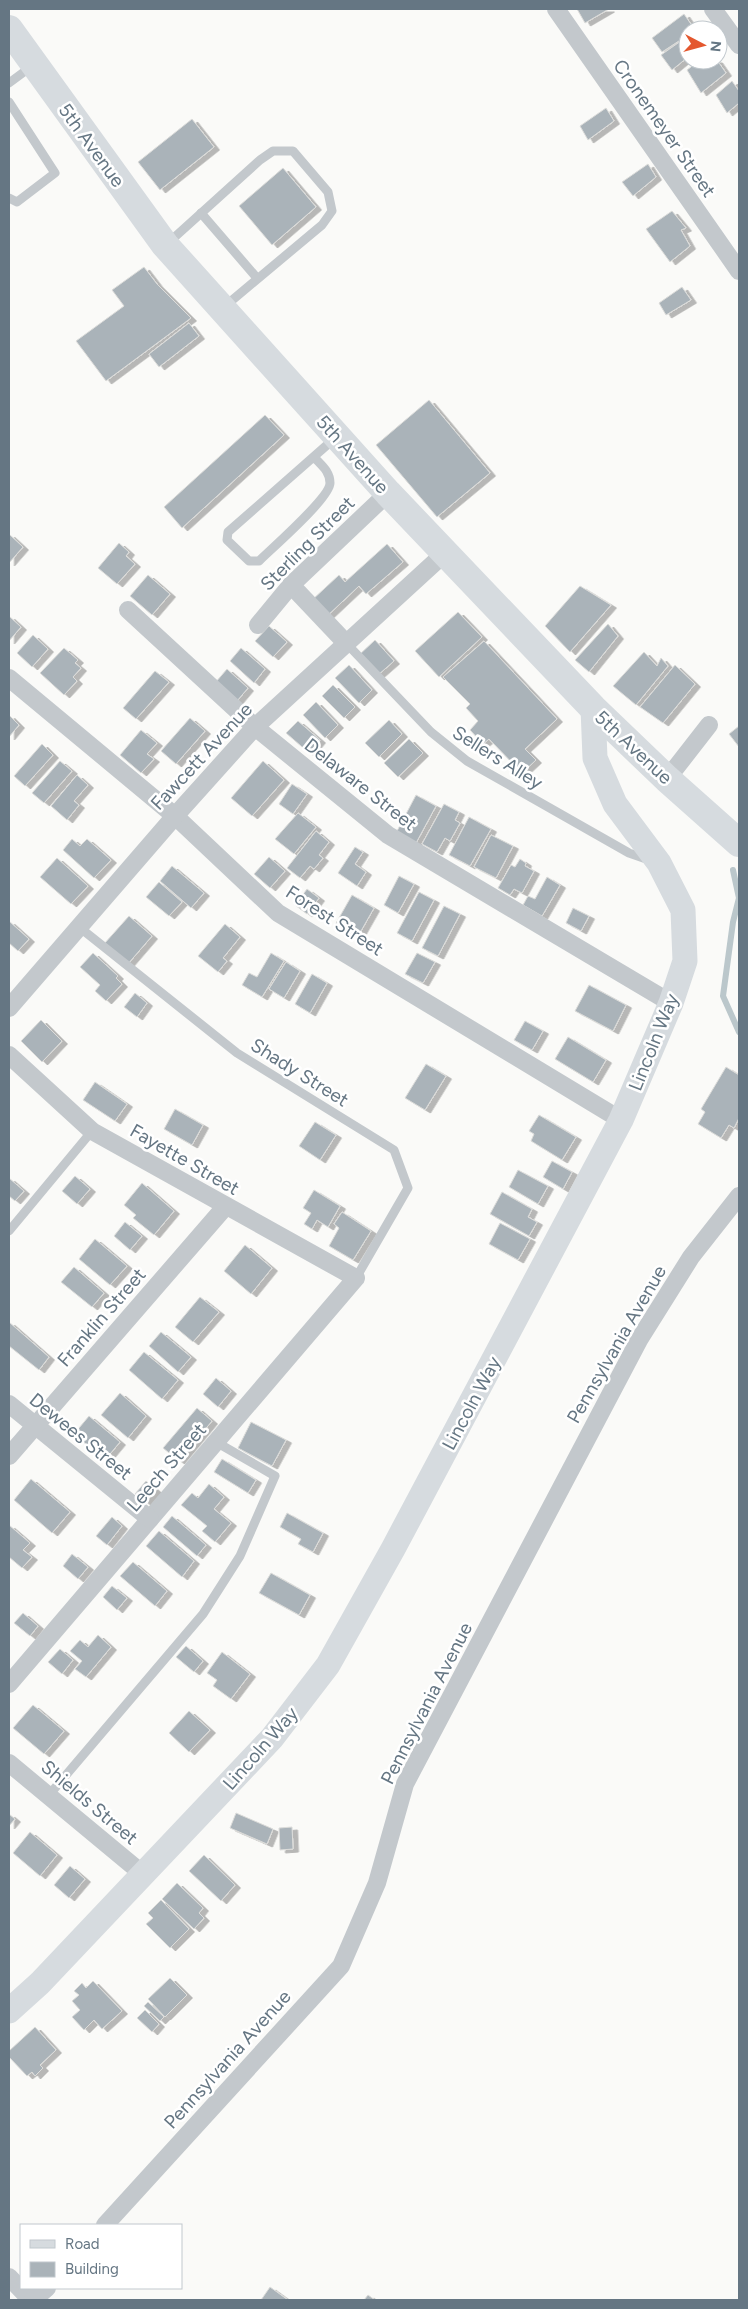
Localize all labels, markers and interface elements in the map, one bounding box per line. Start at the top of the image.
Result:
north arrow [678,20,728,70]
text: N [706,40,724,53]
street label: Cronemeyer Street [608,55,721,202]
street label: 5th Avenue [54,99,130,192]
street label: 5th Avenue [311,410,394,498]
street label: Sterling Street [255,491,359,595]
street label: Fawcett Avenue [146,698,257,815]
street label: 5th Avenue [590,706,677,789]
street label: Sellers Alley [448,721,547,794]
street label: Delaware Street [300,733,421,835]
street label: Forest Street [282,880,388,961]
street label: Lincoln Way [624,990,683,1094]
street label: Shady Street [247,1033,353,1112]
street label: Fayette Street [126,1119,244,1200]
street label: Pennsylvania Avenue [562,1261,671,1427]
street label: Franklin Street [52,1263,150,1371]
street label: Lincoln Way [437,1353,506,1454]
street label: Dewees Street [25,1388,137,1485]
street label: Leech Street [122,1418,211,1516]
street label: Pennsylvania Avenue [376,1619,477,1788]
street label: Lincoln Way [218,1702,303,1795]
street label: Shields Street [37,1755,143,1849]
street label: Pennsylvania Avenue [159,1985,296,2133]
legend [20,2224,182,2289]
text: Road [65,2235,100,2253]
text: Building [65,2260,119,2278]

